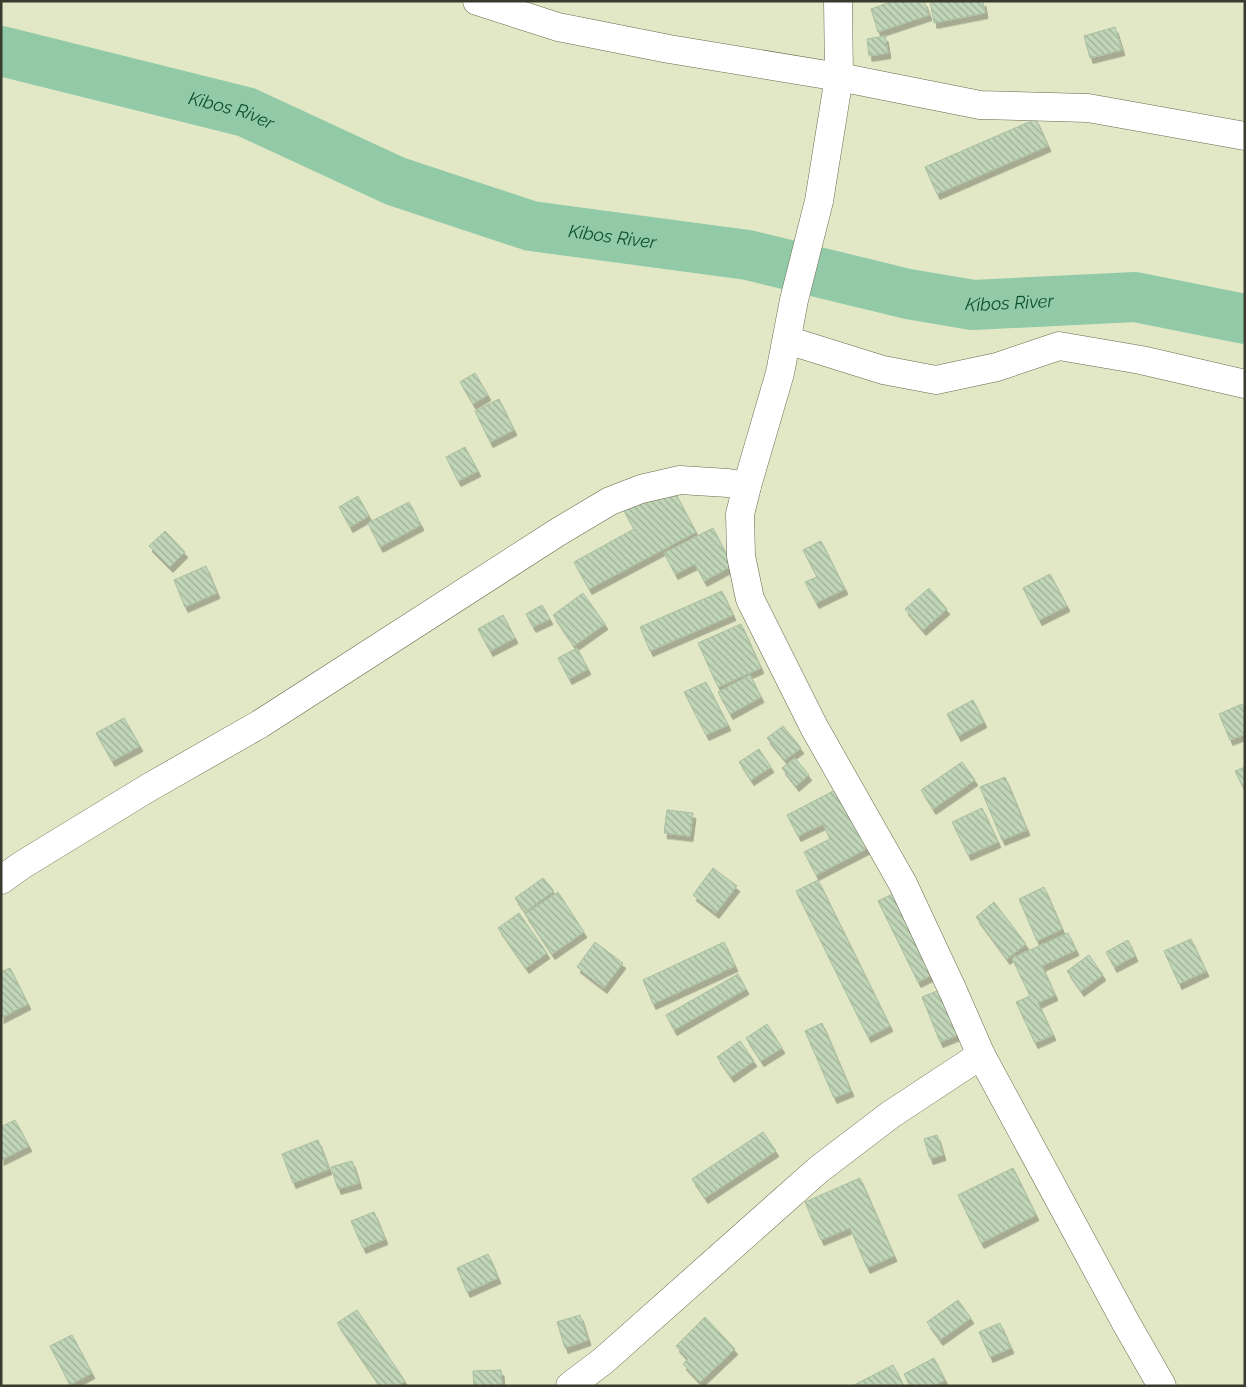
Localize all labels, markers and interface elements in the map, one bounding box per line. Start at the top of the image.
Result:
water label: Kibos River [187,87,278,134]
water label: Kibos River [567,220,658,253]
water label: Kibos River [964,290,1055,316]

